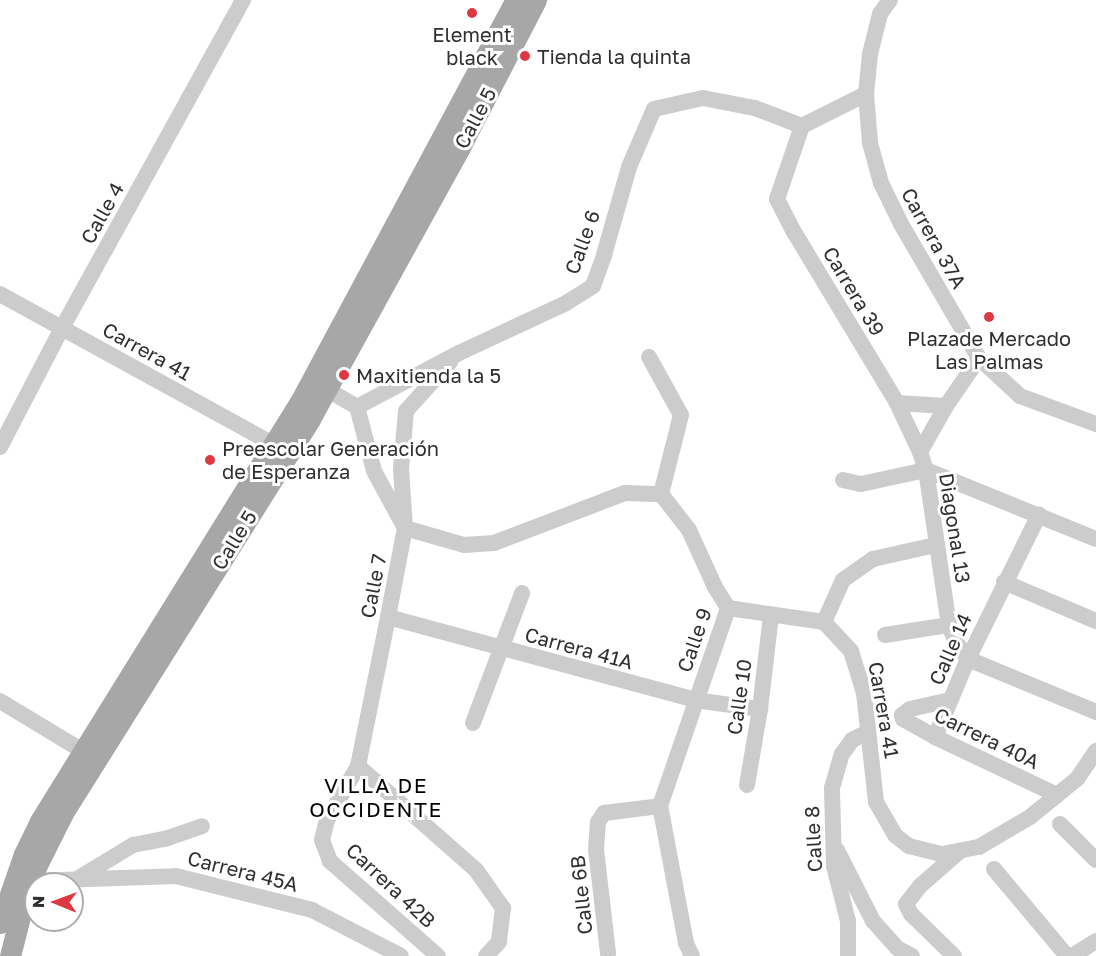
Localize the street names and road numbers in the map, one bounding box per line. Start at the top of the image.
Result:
street label: Calle 5 [449,83,501,153]
street label: Calle 4 [75,178,129,248]
street label: Carrera 37A [896,183,972,293]
street label: Calle 6 [559,207,605,277]
street label: Carrera 39 [818,242,890,340]
street label: Carrera 41 [98,317,196,385]
street label: Diagonal 13 [934,471,976,585]
street label: Calle 5 [206,506,262,574]
street label: Calle 7 [355,552,391,620]
street label: Calle 9 [672,605,716,675]
street label: Calle 14 [924,609,976,689]
street label: Carrera 41A [522,622,636,674]
street label: Calle 10 [722,658,756,736]
street label: Carrera 41 [864,660,904,760]
street label: Carrera 40A [931,702,1043,774]
street label: Calle 8 [799,805,827,873]
street label: Carrera 42B [341,838,441,932]
street label: Carrera 45A [185,846,301,896]
street label: Calle 6B [565,854,597,936]

